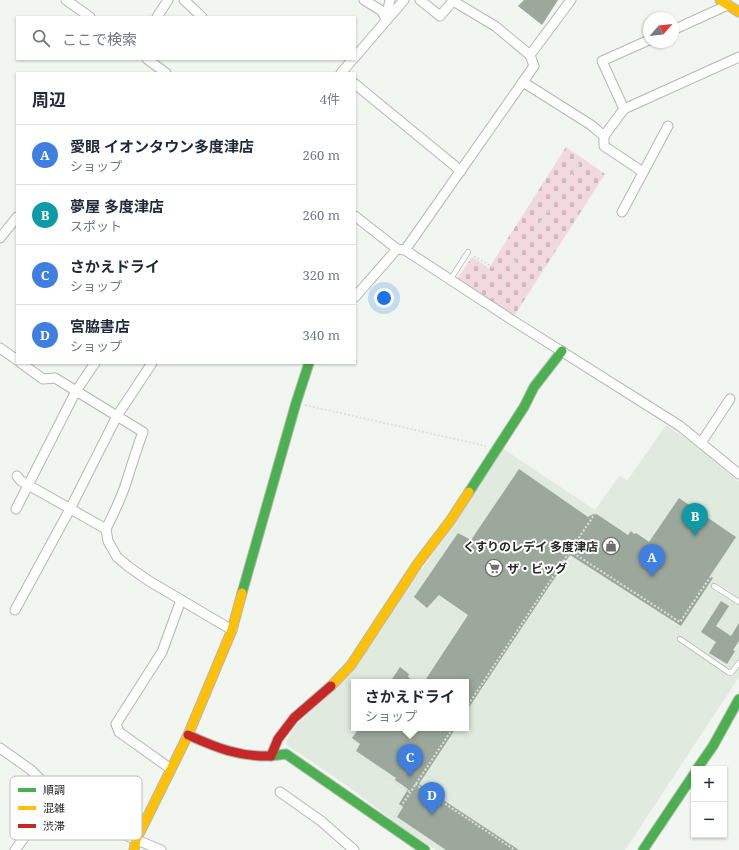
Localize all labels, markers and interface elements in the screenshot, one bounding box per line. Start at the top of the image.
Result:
north arrow [643,12,679,48]
search box [16,16,356,60]
icon: search [30,27,52,49]
text: ここで検索 [62,29,137,49]
text: 周辺 [32,88,66,111]
text: 4件 [320,90,340,108]
text: 愛眼 イオンタウン多度津店 [70,136,254,156]
text: A [40,146,50,164]
text: 260 m [303,146,340,164]
text: ショップ [70,157,122,175]
text: 夢屋 多度津店 [70,196,164,216]
text: B [41,206,49,224]
text: 260 m [303,206,340,224]
text: スポット [70,217,122,235]
text: さかえドライ [70,256,160,276]
text: C [41,266,49,284]
text: 320 m [303,266,340,284]
text: ショップ [70,277,122,295]
your location [374,288,394,308]
text: 宮脇書店 [70,316,130,336]
text: D [40,326,50,344]
text: 340 m [303,326,340,344]
text: ショップ [70,337,122,355]
pin: B [682,503,708,536]
shop icon: くすりのレデイ 多度津店 [601,536,621,556]
place label: くすりのレデイ 多度津店 [463,538,598,555]
pin: A [639,544,665,577]
supermarket icon: ザ・ビッグ [484,558,504,578]
place label: ザ・ビッグ [507,560,567,577]
popup [351,679,469,731]
text: さかえドライ [365,686,455,706]
text: ショップ [365,707,417,725]
pin: C [397,744,423,777]
map controls [691,766,727,838]
button: + [691,766,727,802]
legend [10,776,142,840]
text: 順調 [43,782,65,797]
pin: D [419,782,445,815]
text: 混雑 [43,800,65,815]
button: − [691,802,727,838]
text: 渋滞 [43,818,65,833]

